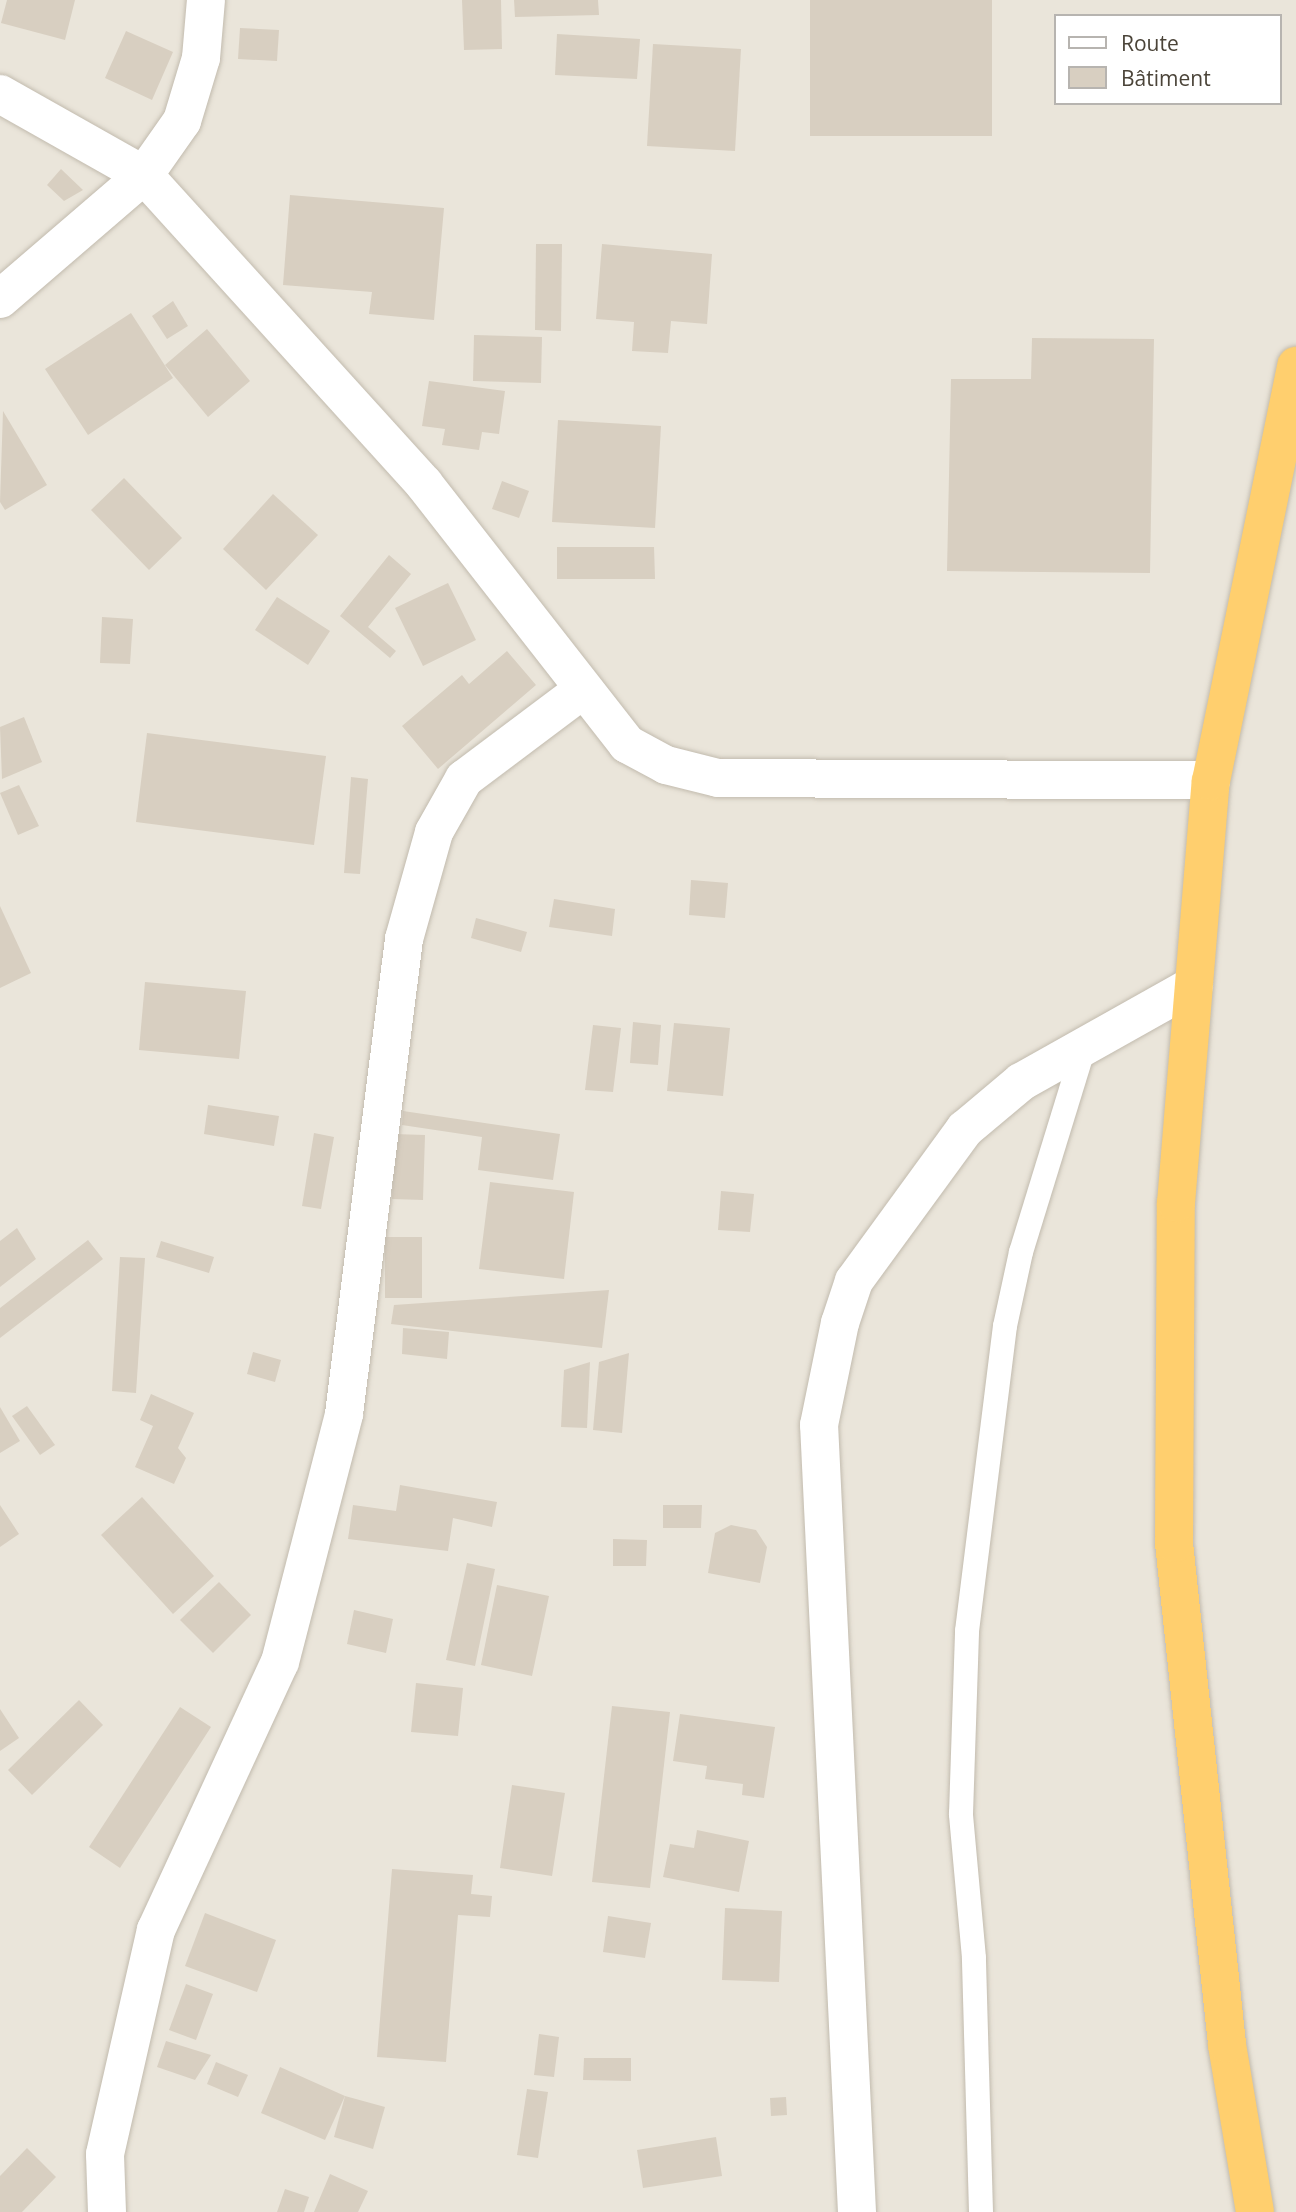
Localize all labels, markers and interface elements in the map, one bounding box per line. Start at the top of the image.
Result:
legend [1054,14,1282,105]
text: Route [1121,29,1179,57]
text: Bâtiment [1121,64,1211,92]

